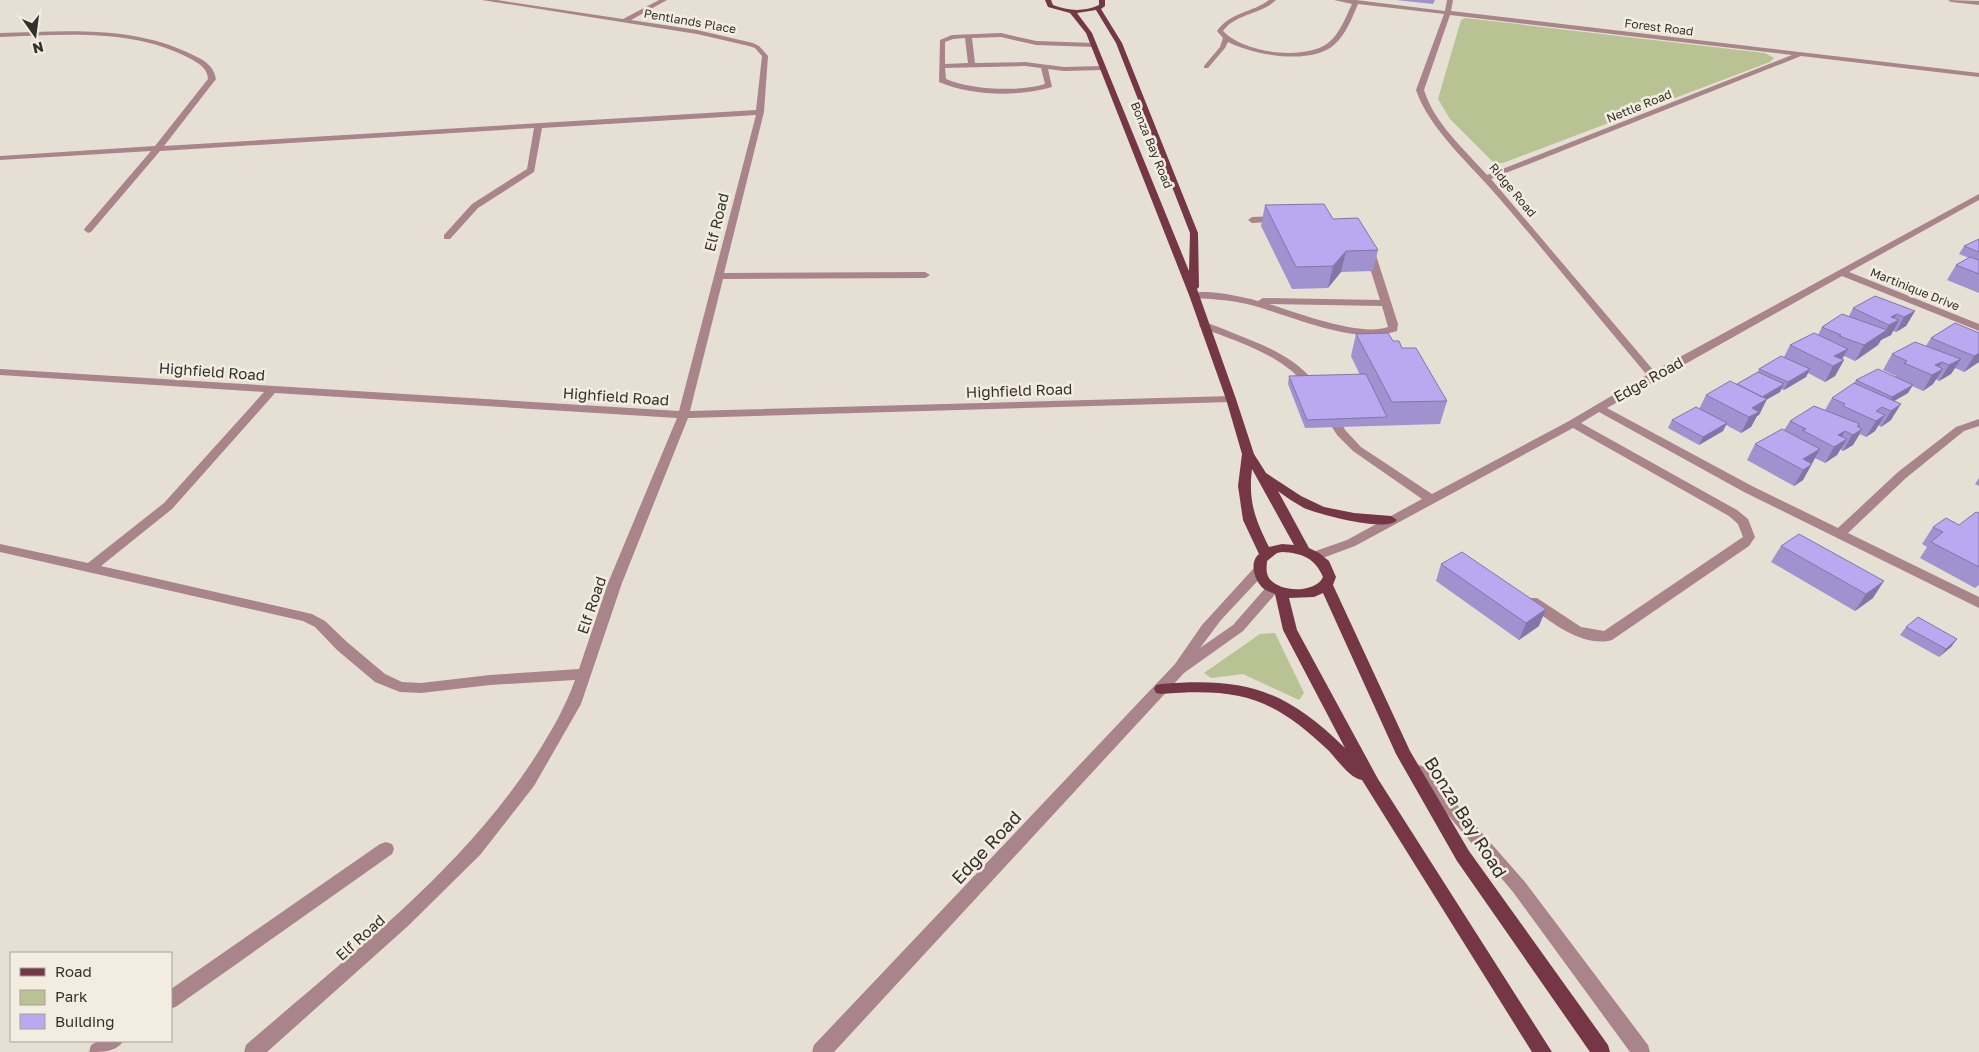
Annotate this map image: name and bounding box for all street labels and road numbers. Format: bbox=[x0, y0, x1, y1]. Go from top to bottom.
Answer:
street label: Pentlands Place bbox=[643, 5, 737, 37]
street label: Forest Road bbox=[1624, 15, 1694, 39]
street label: Nettle Road bbox=[1604, 86, 1674, 126]
street label: Bonza Bay Road bbox=[1128, 99, 1176, 191]
street label: Ridge Road bbox=[1486, 160, 1540, 220]
street label: Elf Road bbox=[700, 191, 732, 253]
street label: Martinique Drive bbox=[1868, 264, 1962, 314]
street label: Edge Road bbox=[1610, 353, 1686, 405]
street label: Highfield Road bbox=[158, 358, 266, 384]
street label: Highfield Road bbox=[965, 379, 1073, 401]
street label: Highfield Road bbox=[562, 383, 670, 409]
street label: Elf Road bbox=[573, 574, 609, 636]
street label: Bonza Bay Road bbox=[1420, 753, 1512, 881]
street label: Edge Road bbox=[947, 806, 1025, 888]
street label: Elf Road bbox=[332, 910, 388, 964]

